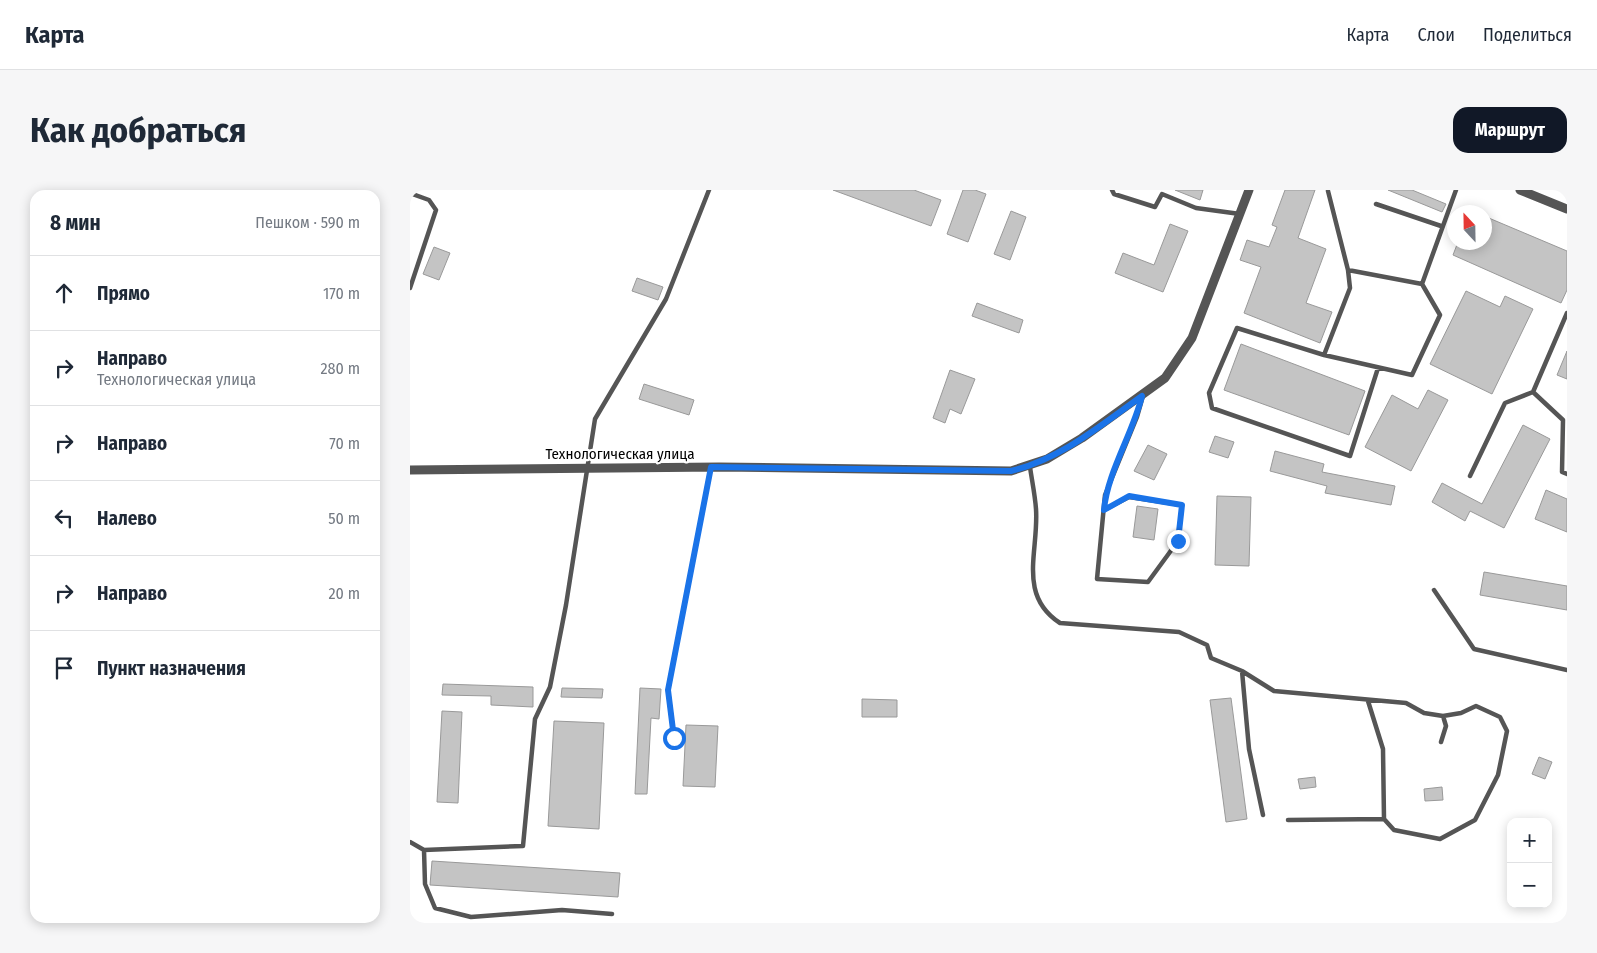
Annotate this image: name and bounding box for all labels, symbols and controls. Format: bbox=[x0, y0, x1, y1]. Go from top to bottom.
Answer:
text: Карта bbox=[25, 21, 84, 49]
text: Карта bbox=[1346, 24, 1389, 46]
text: Слои bbox=[1417, 24, 1455, 46]
text: Поделиться bbox=[1483, 24, 1572, 46]
button: Маршрут bbox=[1453, 107, 1567, 153]
text: Как добраться bbox=[30, 109, 247, 151]
north arrow bbox=[1447, 205, 1492, 250]
text: 8 мин bbox=[50, 210, 101, 236]
text: Пешком · 590 m bbox=[255, 213, 360, 232]
icon: ahead bbox=[50, 279, 78, 307]
text: Прямо bbox=[97, 282, 150, 305]
text: 170 m bbox=[323, 284, 360, 303]
text: Направо bbox=[97, 347, 167, 370]
icon: right bbox=[50, 354, 78, 382]
text: 280 m bbox=[321, 359, 360, 378]
text: Технологическая улица bbox=[97, 370, 256, 389]
icon: right bbox=[50, 429, 78, 457]
text: Направо bbox=[97, 432, 167, 455]
text: 70 m bbox=[329, 434, 360, 453]
street label: Технологическая улица bbox=[545, 445, 695, 463]
icon: left bbox=[50, 504, 78, 532]
text: Налево bbox=[97, 507, 157, 530]
text: 50 m bbox=[328, 509, 360, 528]
route end bbox=[1167, 530, 1190, 553]
icon: right bbox=[50, 579, 78, 607]
text: Направо bbox=[97, 582, 167, 605]
text: 20 m bbox=[329, 584, 360, 603]
icon: arrive bbox=[50, 654, 78, 682]
text: Пункт назначения bbox=[97, 657, 246, 680]
route start bbox=[663, 727, 686, 750]
map controls bbox=[1507, 818, 1552, 908]
button: + bbox=[1507, 818, 1552, 863]
button: − bbox=[1507, 863, 1552, 908]

